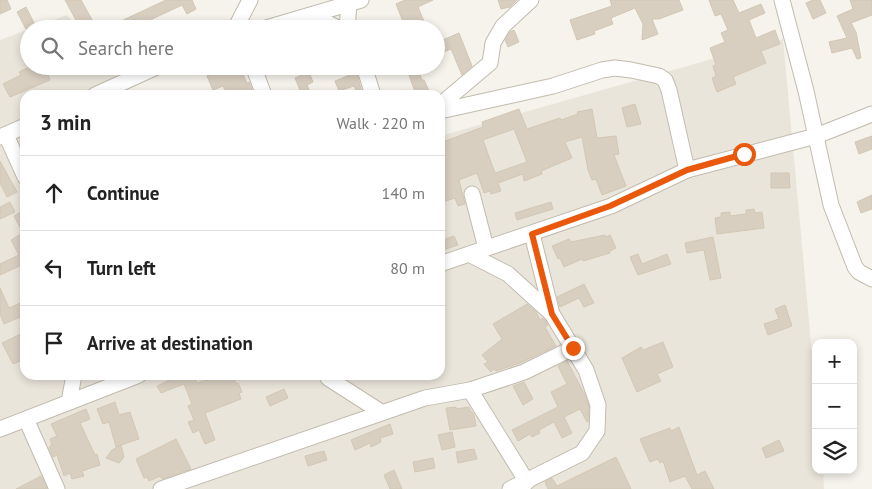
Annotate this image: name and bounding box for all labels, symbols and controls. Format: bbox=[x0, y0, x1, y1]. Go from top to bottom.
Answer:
search box bbox=[20, 20, 445, 75]
icon: search bbox=[38, 34, 66, 62]
text: Search here bbox=[78, 36, 174, 60]
text: 3 min bbox=[40, 109, 91, 136]
text: Walk · 220 m bbox=[336, 113, 425, 133]
route start bbox=[733, 143, 756, 166]
icon: ahead bbox=[40, 179, 68, 207]
text: Continue bbox=[87, 181, 159, 205]
text: 140 m bbox=[382, 183, 425, 203]
icon: left bbox=[40, 254, 68, 282]
text: Turn left bbox=[87, 256, 156, 280]
text: 80 m bbox=[390, 258, 425, 278]
icon: arrive bbox=[40, 329, 68, 357]
text: Arrive at destination bbox=[87, 331, 253, 355]
route end bbox=[562, 337, 585, 360]
map controls bbox=[812, 339, 857, 474]
button: + bbox=[812, 339, 857, 384]
button: − bbox=[812, 384, 857, 429]
button: layers bbox=[812, 429, 857, 474]

